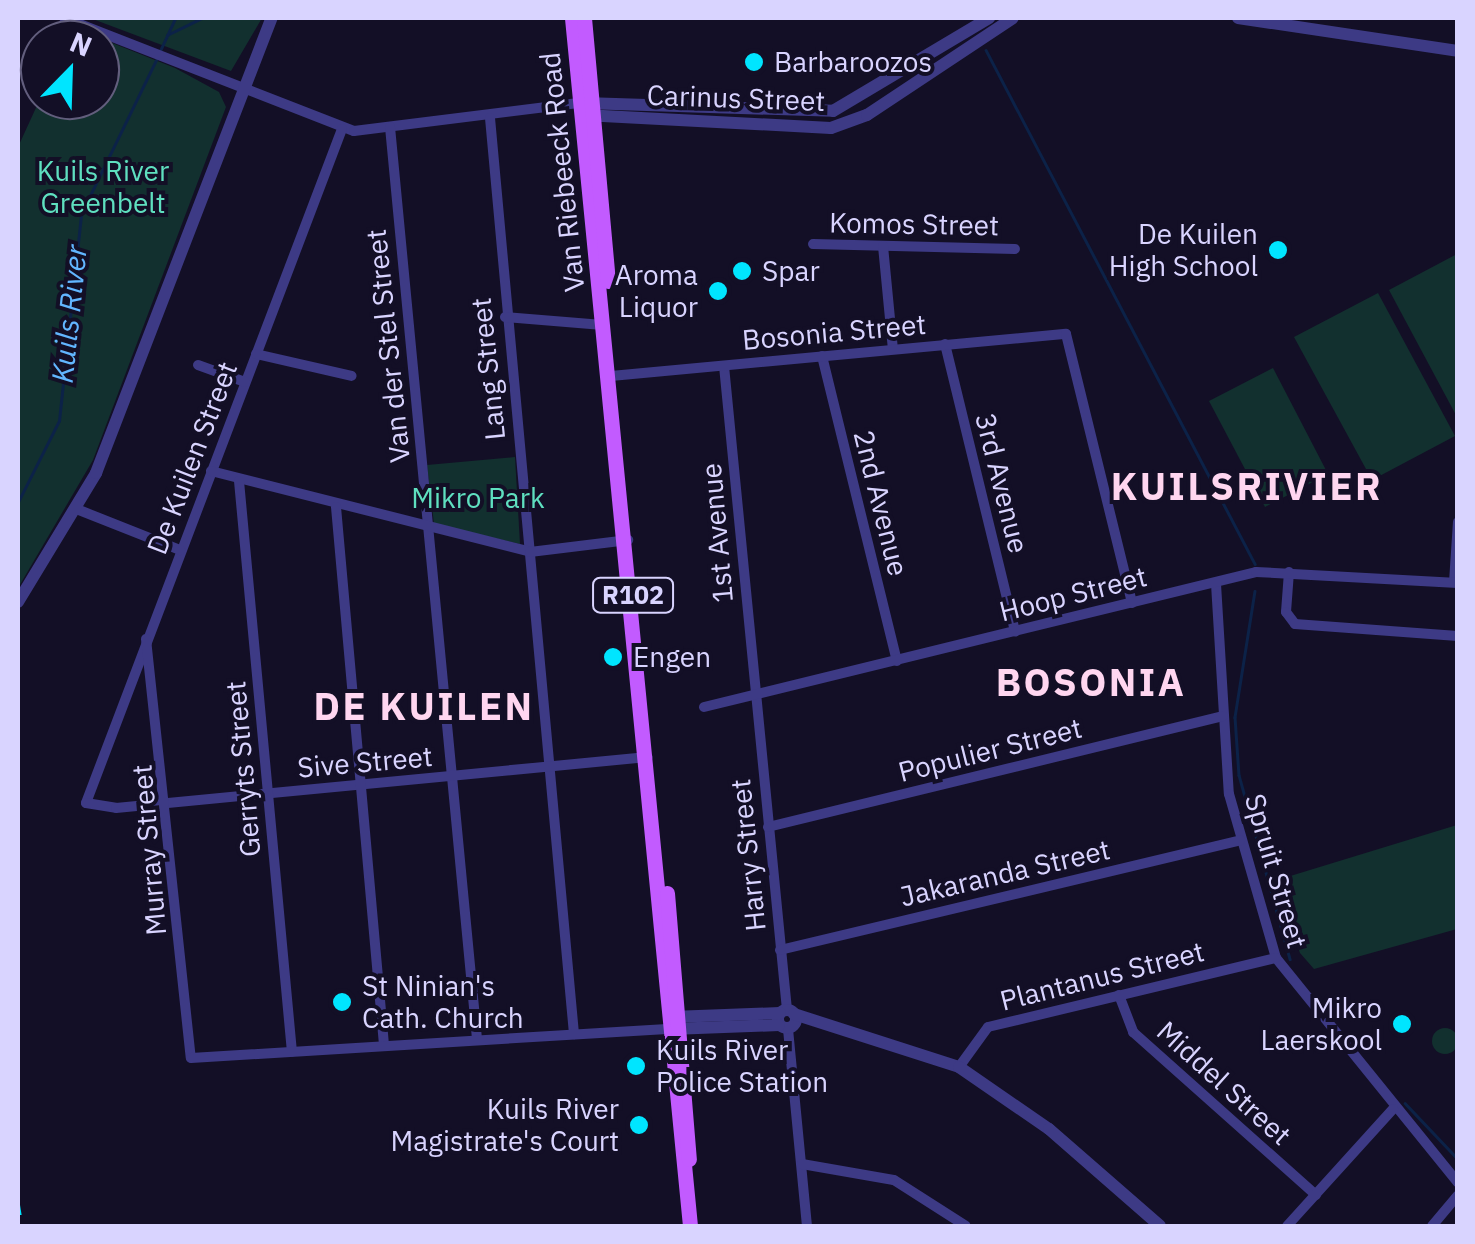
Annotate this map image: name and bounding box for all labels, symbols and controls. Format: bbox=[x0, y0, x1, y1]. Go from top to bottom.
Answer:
north arrow bbox=[20, 20, 120, 120]
text: N bbox=[65, 23, 98, 65]
place label: Barbaroozos bbox=[774, 45, 932, 79]
street label: Van Riebeeck Road bbox=[533, 51, 591, 293]
marker: Barbaroozos bbox=[743, 51, 765, 73]
street label: Carinus Street bbox=[646, 78, 826, 118]
park label: Kuils River Greenbelt bbox=[37, 154, 169, 220]
street label: Komos Street bbox=[829, 206, 999, 242]
place label: De Kuilen High School bbox=[1109, 217, 1258, 283]
street label: Van der Stel Street bbox=[359, 228, 417, 464]
marker: De Kuilen High School bbox=[1267, 239, 1289, 261]
water label: Kuils River bbox=[44, 243, 94, 385]
place label: Spar bbox=[762, 254, 820, 288]
place label: Aroma Liquor bbox=[615, 258, 698, 324]
marker: Spar bbox=[731, 260, 753, 282]
marker: Aroma Liquor bbox=[707, 280, 729, 302]
street label: Lang Street bbox=[464, 296, 512, 442]
street label: Bosonia Street bbox=[741, 307, 927, 357]
street label: De Kuilen Street bbox=[140, 357, 244, 559]
street label: 3rd Avenue bbox=[968, 409, 1036, 557]
street label: 2nd Avenue bbox=[847, 427, 915, 579]
street label: 1st Avenue bbox=[694, 462, 740, 604]
district label: KUILSRIVIER bbox=[1111, 463, 1383, 509]
park label: Mikro Park bbox=[411, 481, 545, 515]
street label: Hoop Street bbox=[996, 559, 1150, 629]
road number: R102 bbox=[590, 575, 676, 615]
place label: Engen bbox=[633, 640, 711, 674]
marker: Engen bbox=[602, 646, 624, 668]
district label: BOSONIA bbox=[996, 659, 1186, 705]
street label: Gerryts Street bbox=[219, 680, 267, 858]
district label: DE KUILEN bbox=[314, 683, 534, 729]
street label: Populier Street bbox=[895, 711, 1085, 789]
street label: Sive Street bbox=[296, 739, 434, 785]
street label: Murray Street bbox=[125, 763, 173, 937]
street label: Harry Street bbox=[723, 777, 773, 933]
street label: Spruit Street bbox=[1238, 790, 1314, 952]
street label: Jakaranda Street bbox=[897, 833, 1113, 913]
street label: Plantanus Street bbox=[997, 934, 1207, 1018]
place label: St Ninian's Cath. Church bbox=[362, 969, 524, 1035]
marker: St Ninian's Cath. Church bbox=[331, 991, 353, 1013]
place label: Mikro Laerskool bbox=[1261, 991, 1382, 1057]
marker: Mikro Laerskool bbox=[1391, 1013, 1413, 1035]
street label: Middel Street bbox=[1150, 1014, 1298, 1152]
place label: Kuils River Police Station bbox=[656, 1033, 828, 1099]
marker: Kuils River Police Station bbox=[625, 1055, 647, 1077]
place label: Kuils River Magistrate's Court bbox=[390, 1092, 619, 1158]
marker: Kuils River Magistrate's Court bbox=[628, 1114, 650, 1136]

